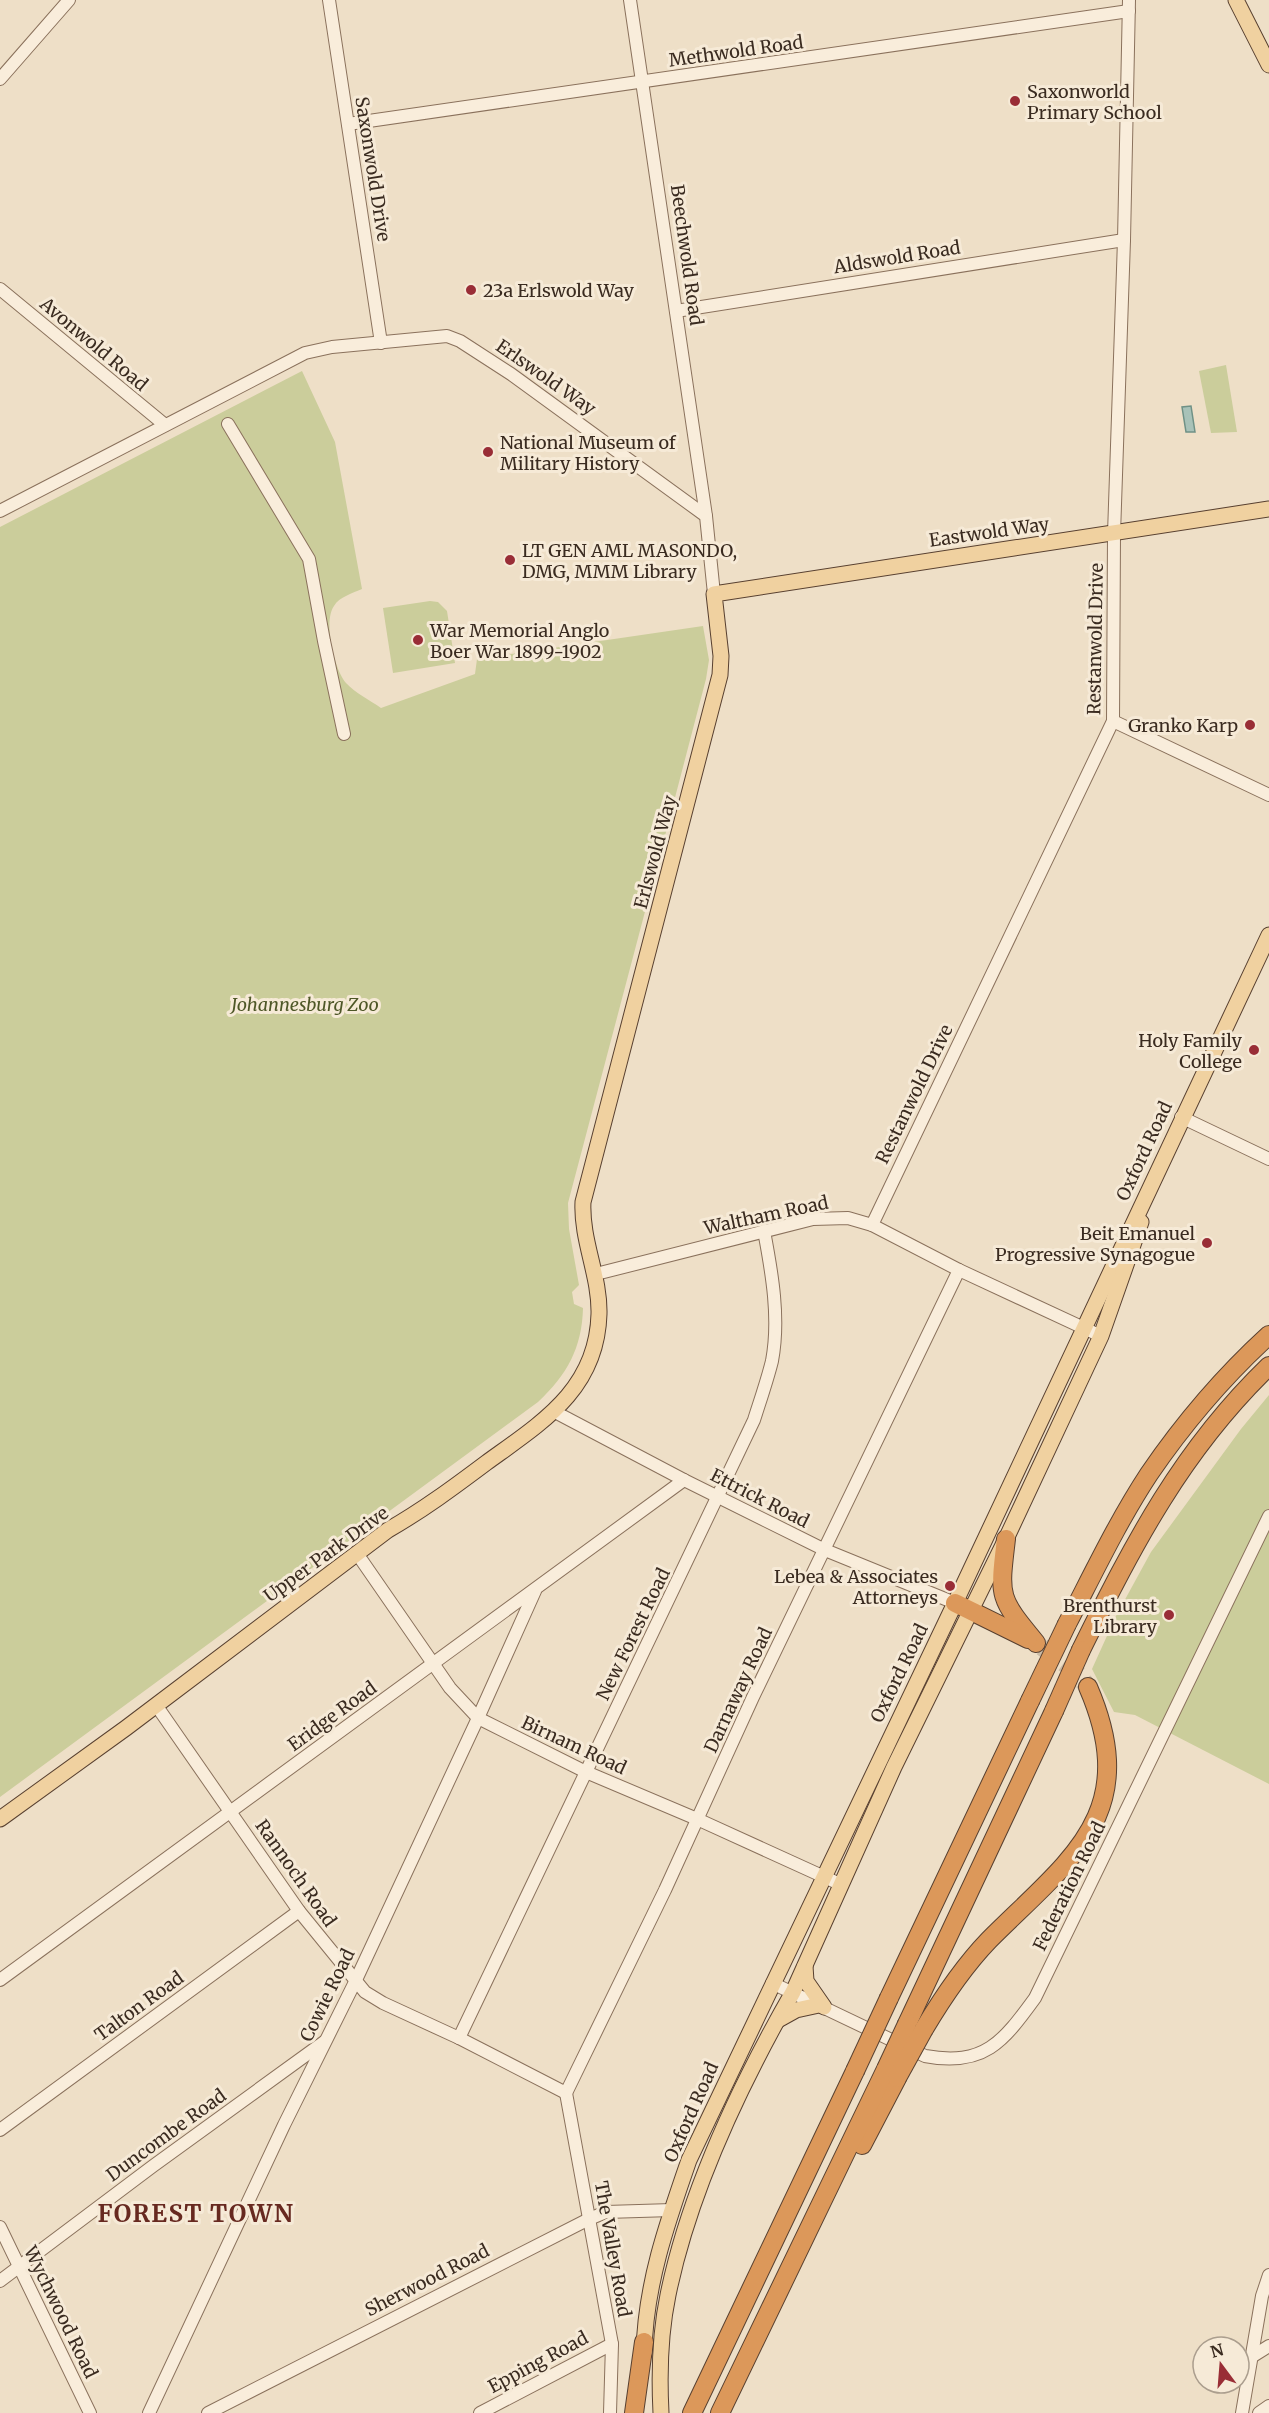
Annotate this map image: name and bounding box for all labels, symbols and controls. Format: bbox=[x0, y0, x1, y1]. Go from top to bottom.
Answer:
street label: Methwold Road bbox=[667, 30, 805, 72]
place label: Saxonworld Primary School bbox=[1027, 80, 1162, 124]
marker: Saxonworld Primary School bbox=[1008, 94, 1022, 108]
street label: Saxonwold Drive bbox=[350, 95, 396, 243]
street label: Beechwold Road bbox=[666, 183, 708, 327]
street label: Aldswold Road bbox=[831, 236, 962, 279]
place label: 23a Erlswold Way bbox=[483, 279, 634, 302]
marker: 23a Erlswold Way bbox=[464, 283, 478, 297]
street label: Avonwold Road bbox=[35, 292, 153, 396]
street label: Erlswold Way bbox=[492, 334, 601, 420]
place label: National Museum of Military History bbox=[500, 431, 677, 475]
marker: National Museum of Military History bbox=[481, 445, 495, 459]
street label: Eastwold Way bbox=[927, 512, 1051, 552]
place label: LT GEN AML MASONDO, DMG, MMM Library bbox=[522, 539, 737, 583]
marker: LT GEN AML MASONDO, DMG, MMM Library bbox=[503, 553, 517, 567]
street label: Restanwold Drive bbox=[1082, 563, 1108, 715]
place label: War Memorial Anglo Boer War 1899-1902 bbox=[429, 619, 609, 663]
marker: War Memorial Anglo Boer War 1899-1902 bbox=[411, 633, 425, 647]
place label: Granko Karp bbox=[1128, 714, 1238, 737]
marker: Granko Karp bbox=[1243, 718, 1257, 732]
street label: Erlswold Way bbox=[629, 792, 681, 911]
park label: Johannesburg Zoo bbox=[229, 993, 379, 1016]
street label: Restanwold Drive bbox=[870, 1021, 958, 1167]
place label: Holy Family College bbox=[1138, 1029, 1243, 1073]
marker: Holy Family College bbox=[1247, 1043, 1261, 1057]
street label: Oxford Road bbox=[1111, 1097, 1177, 1204]
street label: Waltham Road bbox=[701, 1191, 830, 1240]
place label: Beit Emanuel Progressive Synagogue bbox=[995, 1222, 1195, 1266]
marker: Beit Emanuel Progressive Synagogue bbox=[1200, 1236, 1214, 1250]
street label: Ettrick Road bbox=[707, 1463, 813, 1533]
street label: Upper Park Drive bbox=[259, 1501, 393, 1607]
street label: New Forest Road bbox=[591, 1564, 675, 1704]
place label: Lebea & Associates Attorneys bbox=[774, 1565, 938, 1609]
marker: Lebea & Associates Attorneys bbox=[943, 1579, 957, 1593]
place label: Brenthurst Library bbox=[1063, 1594, 1158, 1638]
marker: Brenthurst Library bbox=[1162, 1608, 1176, 1622]
street label: Oxford Road bbox=[865, 1620, 933, 1726]
street label: Darnaway Road bbox=[699, 1623, 777, 1756]
street label: Eridge Road bbox=[283, 1676, 381, 1756]
street label: Birnam Road bbox=[518, 1711, 630, 1779]
street label: Rannoch Road bbox=[251, 1815, 342, 1931]
street label: Federation Road bbox=[1028, 1817, 1110, 1954]
street label: Cowie Road bbox=[295, 1945, 359, 2045]
street label: Talton Road bbox=[90, 1966, 188, 2046]
street label: Oxford Road bbox=[659, 2058, 723, 2166]
street label: Duncombe Road bbox=[102, 2084, 231, 2186]
street label: The Valley Road bbox=[590, 2179, 636, 2319]
district label: FOREST TOWN bbox=[97, 2198, 295, 2229]
street label: Sherwood Road bbox=[361, 2239, 493, 2321]
street label: Wychwood Road bbox=[19, 2241, 103, 2382]
street label: Epping Road bbox=[484, 2326, 592, 2398]
north arrow bbox=[1191, 2335, 1251, 2395]
text: N bbox=[1208, 2339, 1226, 2362]

